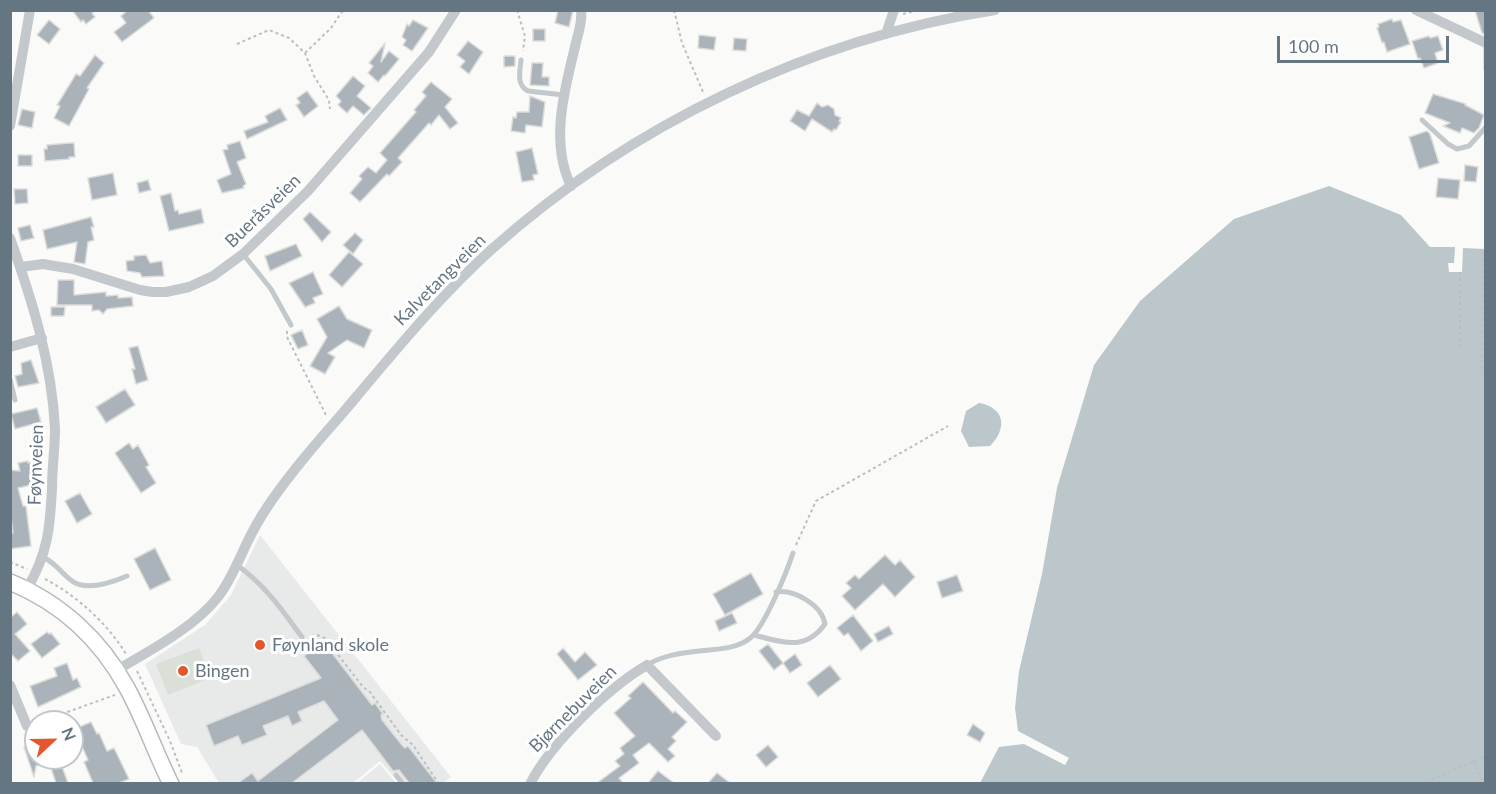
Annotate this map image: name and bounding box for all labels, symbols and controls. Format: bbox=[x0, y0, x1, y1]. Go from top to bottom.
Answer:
scale bar bbox=[1280, 24, 1452, 62]
text: 100 m bbox=[1288, 35, 1339, 57]
street label: Bueråsveien bbox=[221, 170, 305, 252]
street label: Kalvetangveien bbox=[390, 230, 490, 330]
street label: Føynveien bbox=[24, 424, 48, 506]
place label: Føynland skole bbox=[272, 634, 389, 656]
marker: Føynland skole bbox=[253, 638, 267, 652]
place label: Bingen bbox=[195, 660, 250, 682]
street label: Bjørnebuveien bbox=[525, 661, 621, 757]
marker: Bingen bbox=[176, 664, 190, 678]
north arrow bbox=[24, 710, 84, 770]
text: N bbox=[58, 725, 80, 743]

